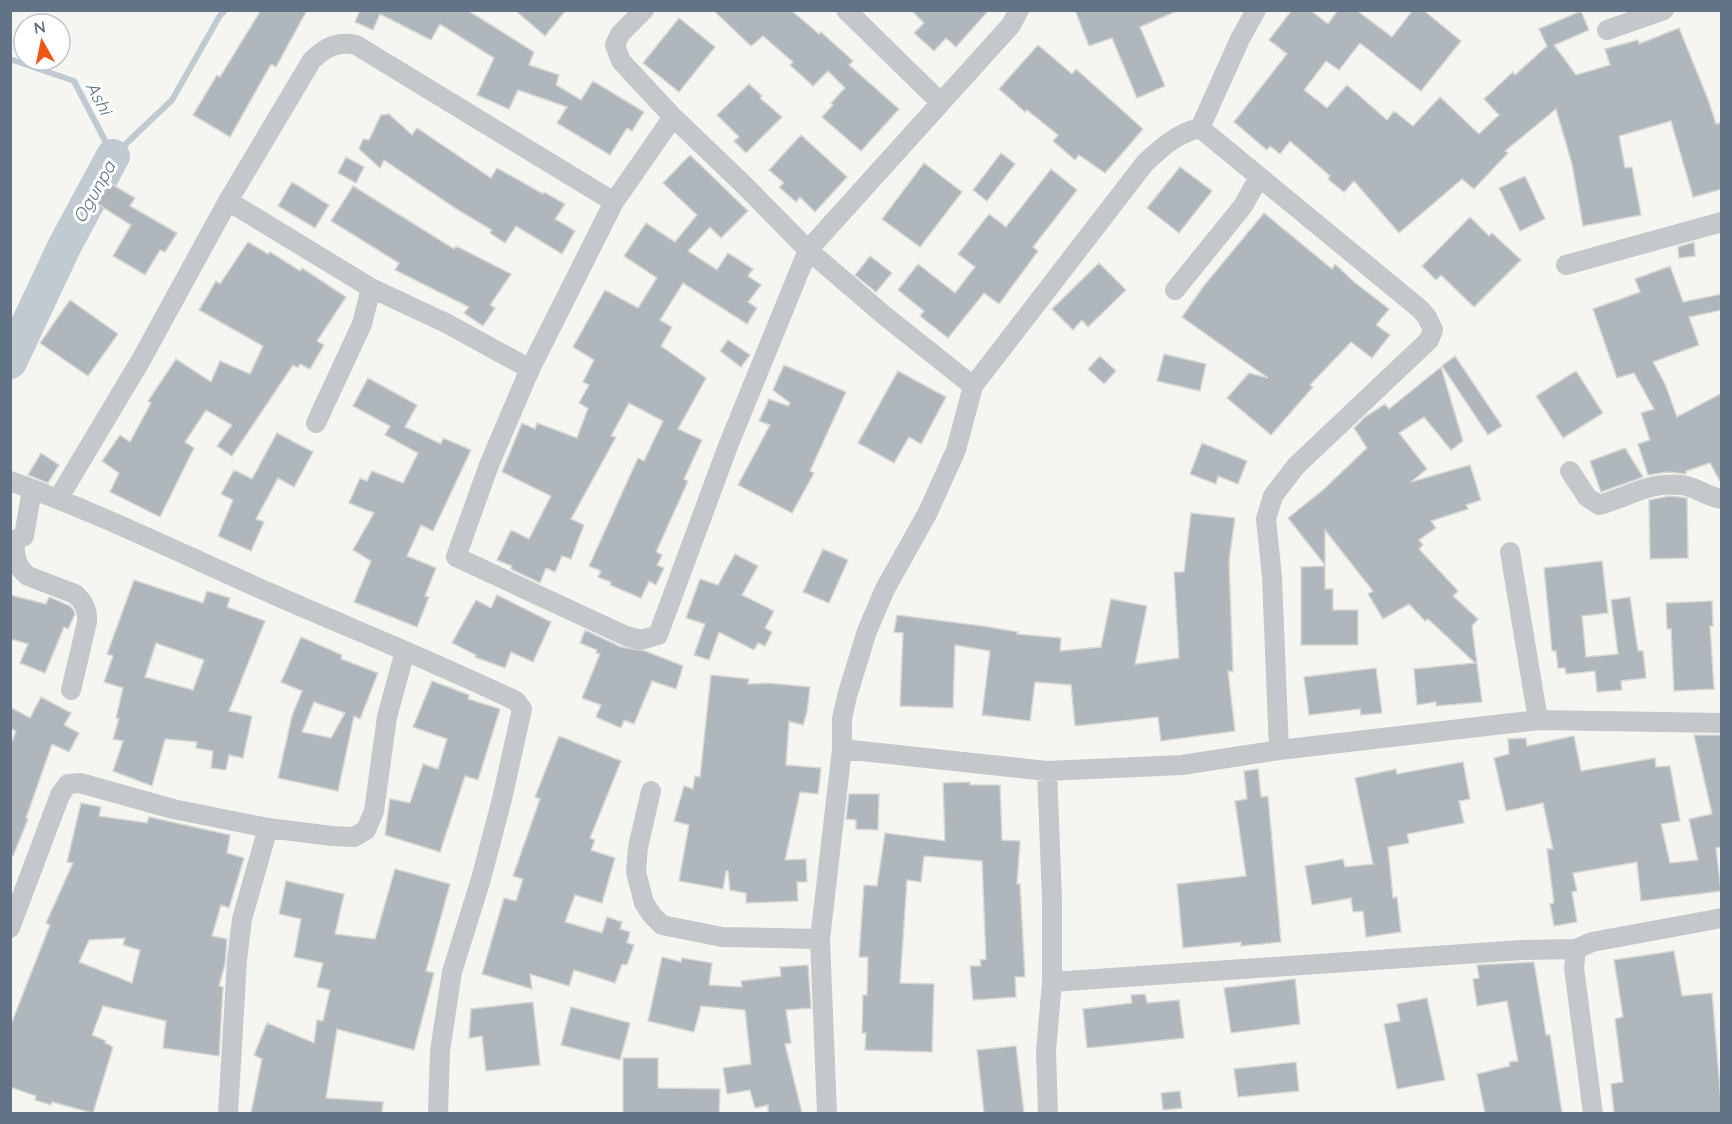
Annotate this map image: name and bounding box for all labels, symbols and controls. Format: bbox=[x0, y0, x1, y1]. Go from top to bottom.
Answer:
north arrow bbox=[12, 12, 72, 72]
text: N bbox=[32, 16, 47, 38]
water label: Ashi bbox=[81, 78, 118, 120]
water label: Ogunpa bbox=[68, 156, 121, 227]

